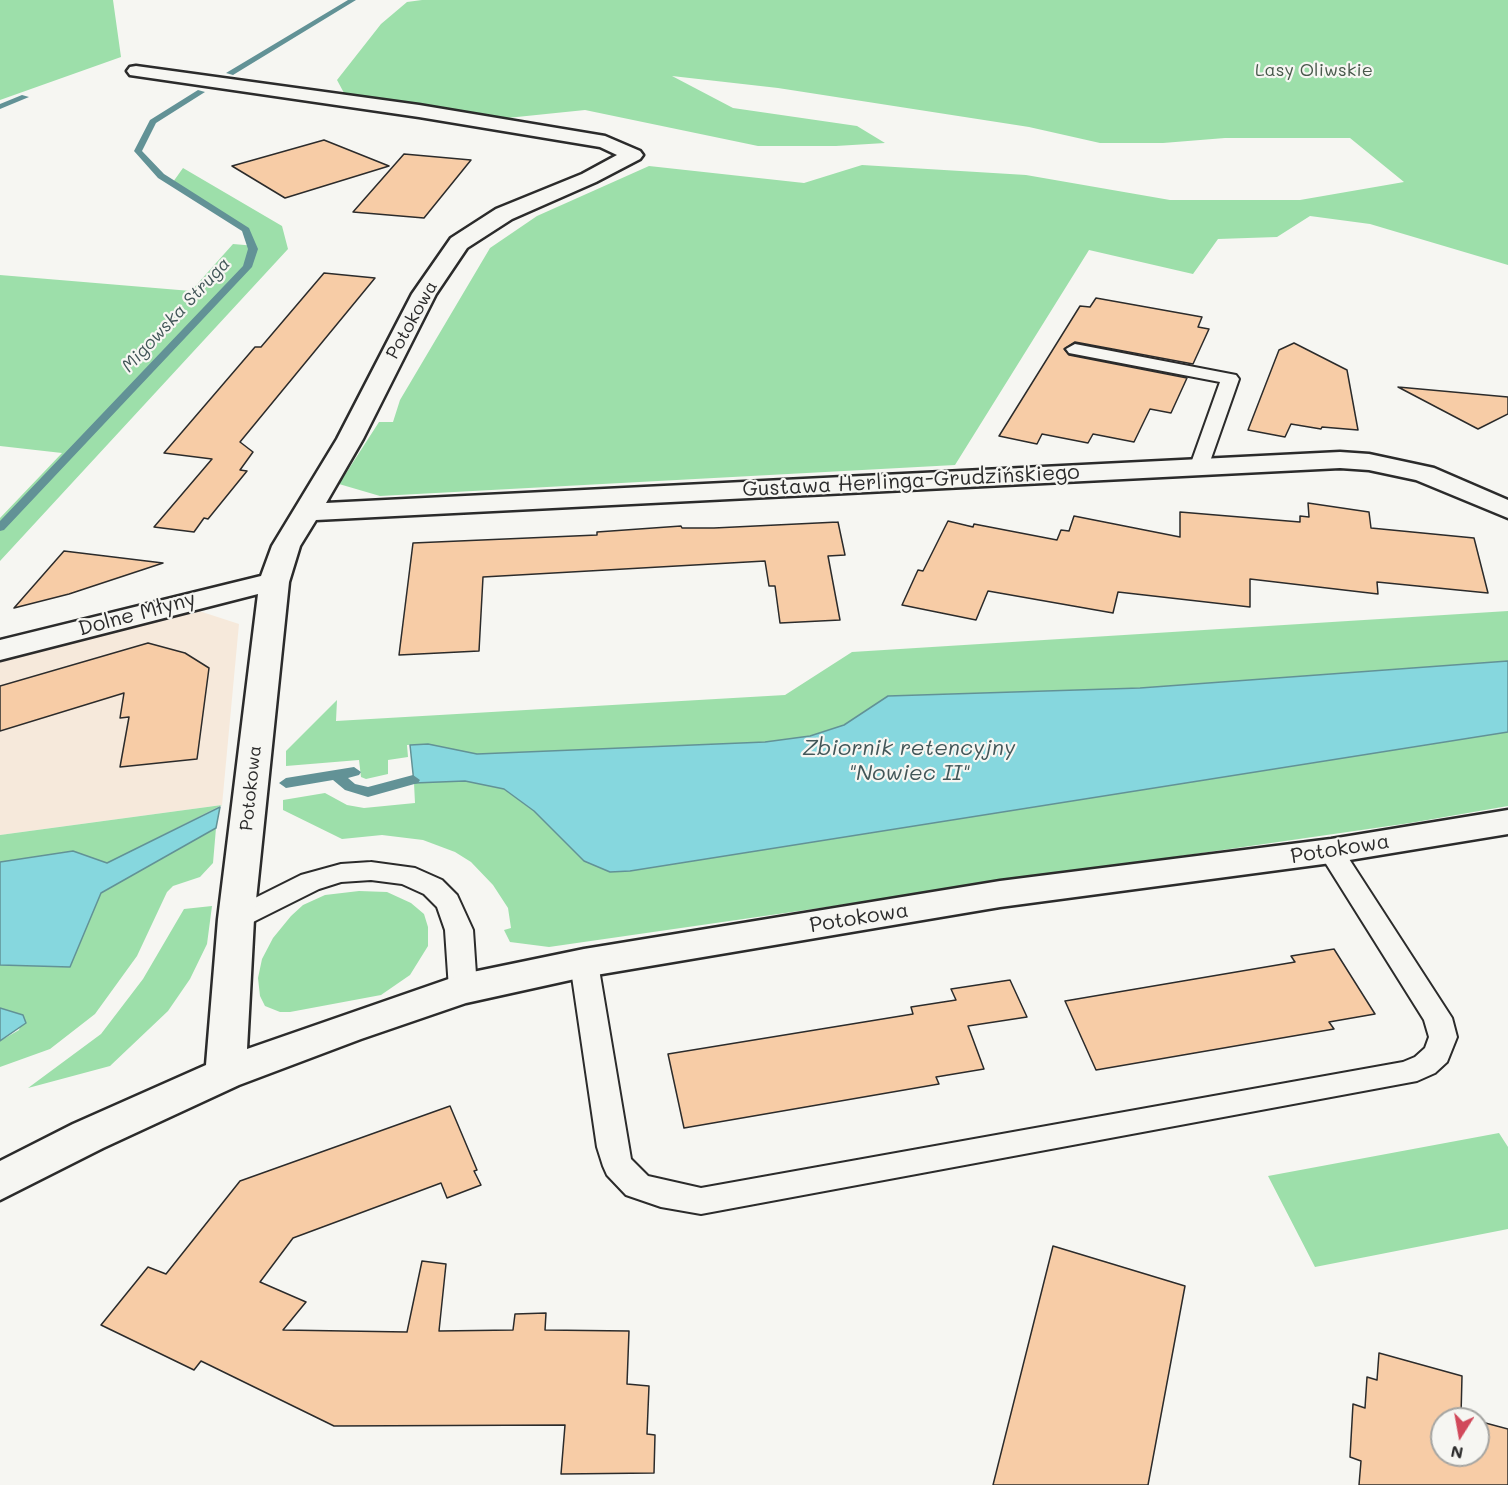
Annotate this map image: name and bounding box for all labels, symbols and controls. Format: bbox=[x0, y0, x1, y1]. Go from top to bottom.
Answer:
park label: Lasy Oliwskie bbox=[1255, 59, 1373, 81]
water label: Migowska Struga bbox=[117, 253, 235, 377]
street label: Potokowa bbox=[382, 277, 442, 363]
street label: Gustawa Herlinga-Grudzińskiego bbox=[742, 460, 1080, 502]
street label: Dolne Młyny bbox=[76, 586, 198, 642]
water label: Zbiornik retencyjny "Nowiec II" bbox=[803, 735, 1015, 786]
street label: Potokowa bbox=[236, 744, 266, 832]
street label: Potokowa bbox=[1289, 829, 1391, 869]
street label: Potokowa bbox=[808, 898, 910, 938]
north arrow bbox=[1430, 1407, 1490, 1467]
text: N bbox=[1449, 1442, 1465, 1465]

